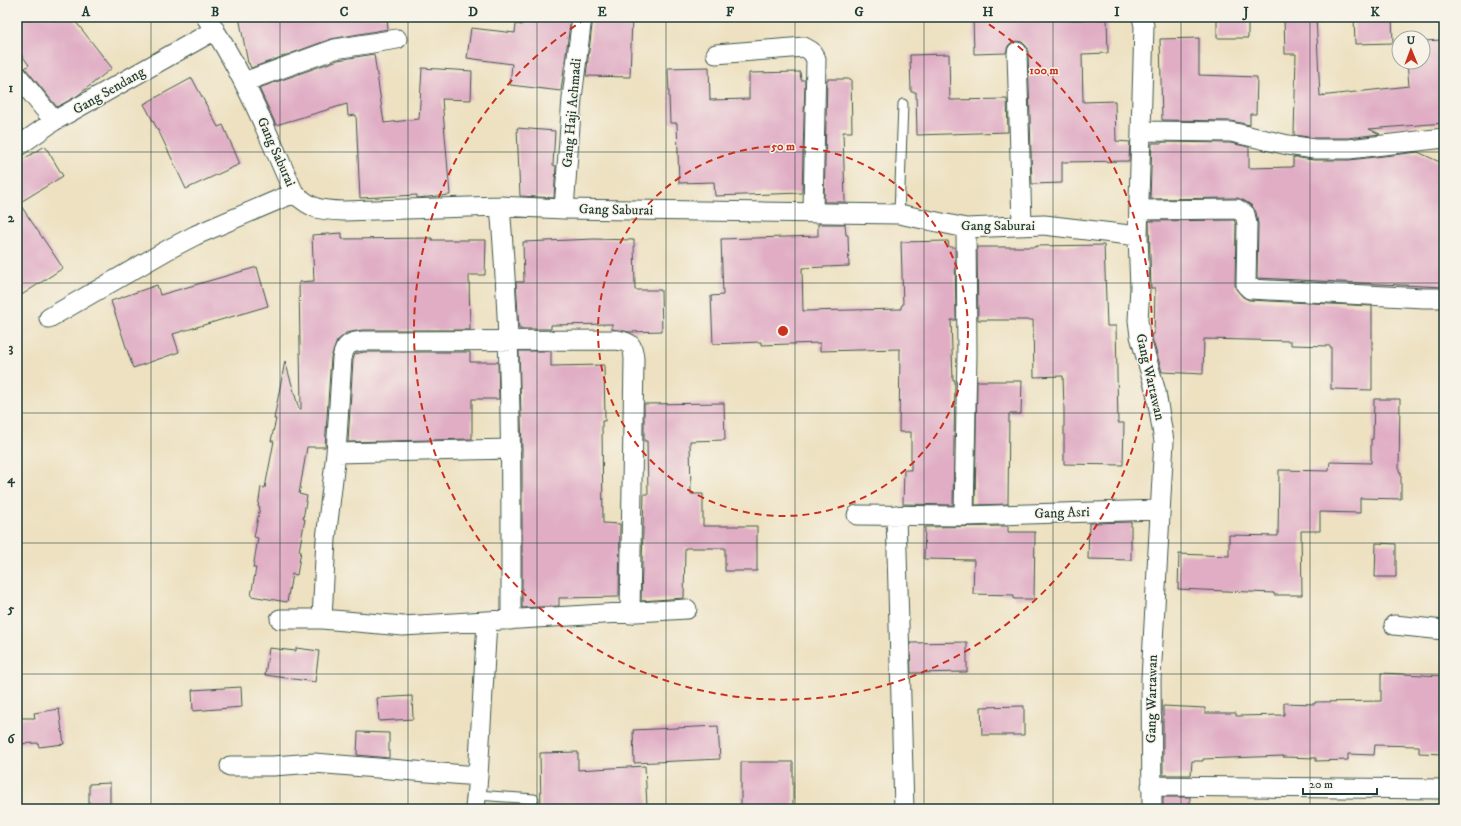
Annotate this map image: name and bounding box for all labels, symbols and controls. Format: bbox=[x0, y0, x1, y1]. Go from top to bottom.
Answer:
text: A bbox=[81, 4, 91, 20]
text: B bbox=[211, 4, 219, 20]
text: C bbox=[340, 4, 349, 20]
text: D bbox=[468, 4, 478, 20]
text: E bbox=[597, 4, 607, 20]
text: F bbox=[726, 4, 735, 20]
text: G bbox=[854, 4, 864, 20]
text: H bbox=[983, 4, 994, 20]
text: I bbox=[1114, 4, 1120, 20]
text: J bbox=[1241, 4, 1249, 21]
text: K bbox=[1370, 4, 1380, 20]
north arrow bbox=[1391, 30, 1431, 70]
text: U bbox=[1406, 34, 1416, 48]
street label: Gang Haji Achmadi bbox=[558, 57, 586, 169]
street label: Gang Sendang bbox=[70, 63, 148, 119]
text: 100 m bbox=[1030, 63, 1058, 78]
text: 1 bbox=[9, 80, 14, 96]
street label: Gang Saburai bbox=[253, 114, 299, 190]
text: 50 m bbox=[770, 139, 795, 154]
street label: Gang Saburai bbox=[579, 200, 654, 220]
text: 2 bbox=[8, 210, 15, 226]
street label: Gang Saburai bbox=[961, 217, 1036, 235]
centre of rings bbox=[776, 324, 790, 338]
street label: Gang Wartawan bbox=[1131, 332, 1169, 423]
text: 3 bbox=[9, 340, 14, 356]
text: 4 bbox=[6, 471, 15, 488]
street label: Gang Asri bbox=[1034, 503, 1090, 523]
text: 5 bbox=[7, 601, 15, 617]
street label: Gang Wartawan bbox=[1142, 654, 1162, 743]
text: 6 bbox=[8, 731, 16, 747]
scale bar bbox=[1303, 770, 1377, 796]
text: 20 m bbox=[1309, 777, 1333, 792]

